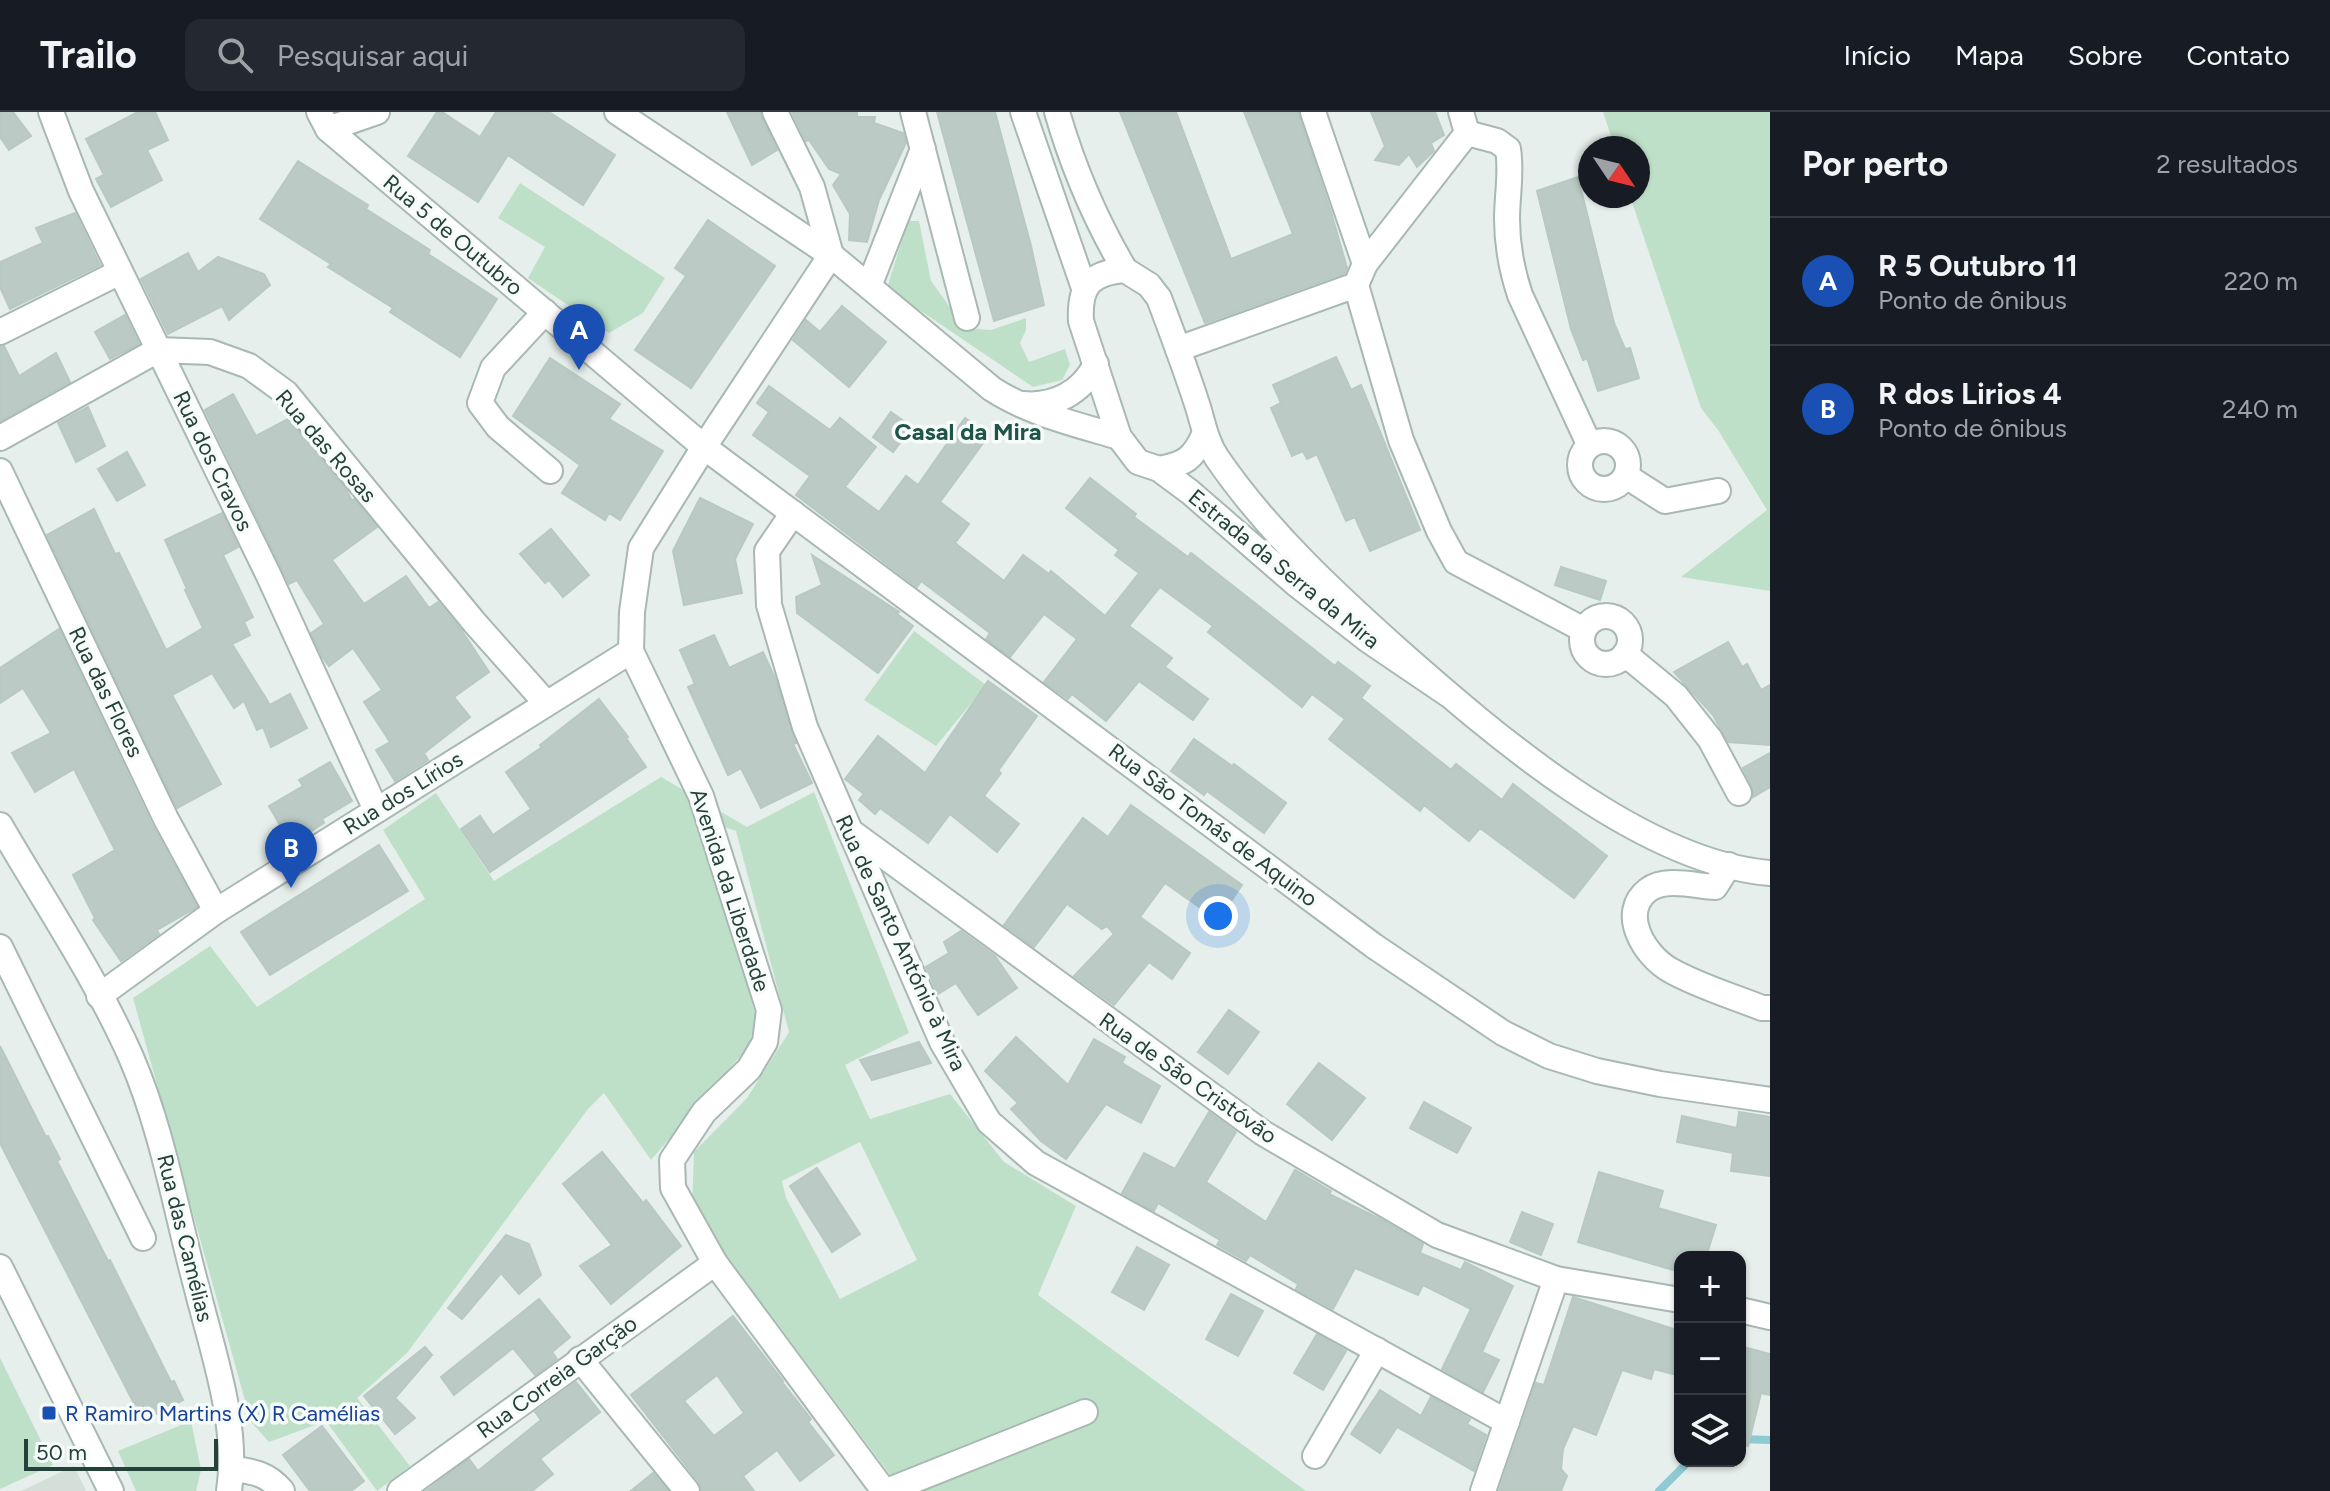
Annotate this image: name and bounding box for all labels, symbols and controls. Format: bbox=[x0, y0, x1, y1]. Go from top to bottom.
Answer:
search box bbox=[185, 19, 745, 91]
text: Trailo bbox=[40, 32, 137, 78]
icon: search bbox=[213, 33, 257, 77]
text: Pesquisar aqui bbox=[277, 37, 468, 74]
text: Início bbox=[1843, 38, 1911, 72]
text: Mapa bbox=[1955, 38, 2024, 72]
text: Sobre bbox=[2068, 38, 2142, 72]
text: Contato bbox=[2186, 38, 2290, 72]
north arrow bbox=[1578, 136, 1650, 208]
text: Por perto bbox=[1802, 144, 1948, 185]
text: 2 resultados bbox=[2156, 148, 2298, 180]
street label: Rua 5 de Outubro bbox=[378, 169, 528, 301]
text: R 5 Outubro 11 bbox=[1878, 247, 2078, 284]
text: A bbox=[1819, 265, 1837, 297]
text: 220 m bbox=[2224, 265, 2298, 297]
text: Ponto de ônibus bbox=[1878, 284, 2067, 316]
pin: A bbox=[553, 304, 605, 370]
text: R dos Lirios 4 bbox=[1878, 375, 2062, 412]
street label: Rua das Rosas bbox=[270, 384, 382, 508]
street label: Rua dos Cravos bbox=[167, 387, 259, 535]
text: B bbox=[1820, 393, 1836, 425]
text: 240 m bbox=[2222, 393, 2298, 425]
text: Ponto de ônibus bbox=[1878, 412, 2067, 444]
district label: Casal da Mira bbox=[894, 417, 1042, 446]
street label: Estrada da Serra da Mira bbox=[1183, 484, 1385, 654]
street label: Rua das Flores bbox=[63, 622, 149, 762]
street label: Rua São Tomás de Aquino bbox=[1103, 737, 1323, 913]
street label: Rua dos Lírios bbox=[338, 745, 468, 841]
street label: Avenida da Liberdade bbox=[684, 785, 776, 995]
street label: Rua de Santo António à Mira bbox=[830, 811, 972, 1075]
pin: B bbox=[265, 822, 317, 888]
your location bbox=[1198, 896, 1238, 936]
street label: Rua de São Cristóvão bbox=[1094, 1007, 1282, 1149]
street label: Rua das Camélias bbox=[151, 1151, 219, 1325]
map controls bbox=[1674, 1251, 1746, 1467]
button: + bbox=[1674, 1251, 1746, 1323]
street label: Rua Correia Garção bbox=[472, 1310, 642, 1444]
button: − bbox=[1674, 1323, 1746, 1395]
button: layers bbox=[1674, 1395, 1746, 1467]
place label: R Ramiro Martins (X) R Camélias bbox=[65, 1400, 380, 1427]
marker: R Ramiro Martins (X) R Camélias bbox=[40, 1404, 58, 1422]
scale bar bbox=[24, 1435, 218, 1471]
text: 50 m bbox=[36, 1439, 87, 1466]

